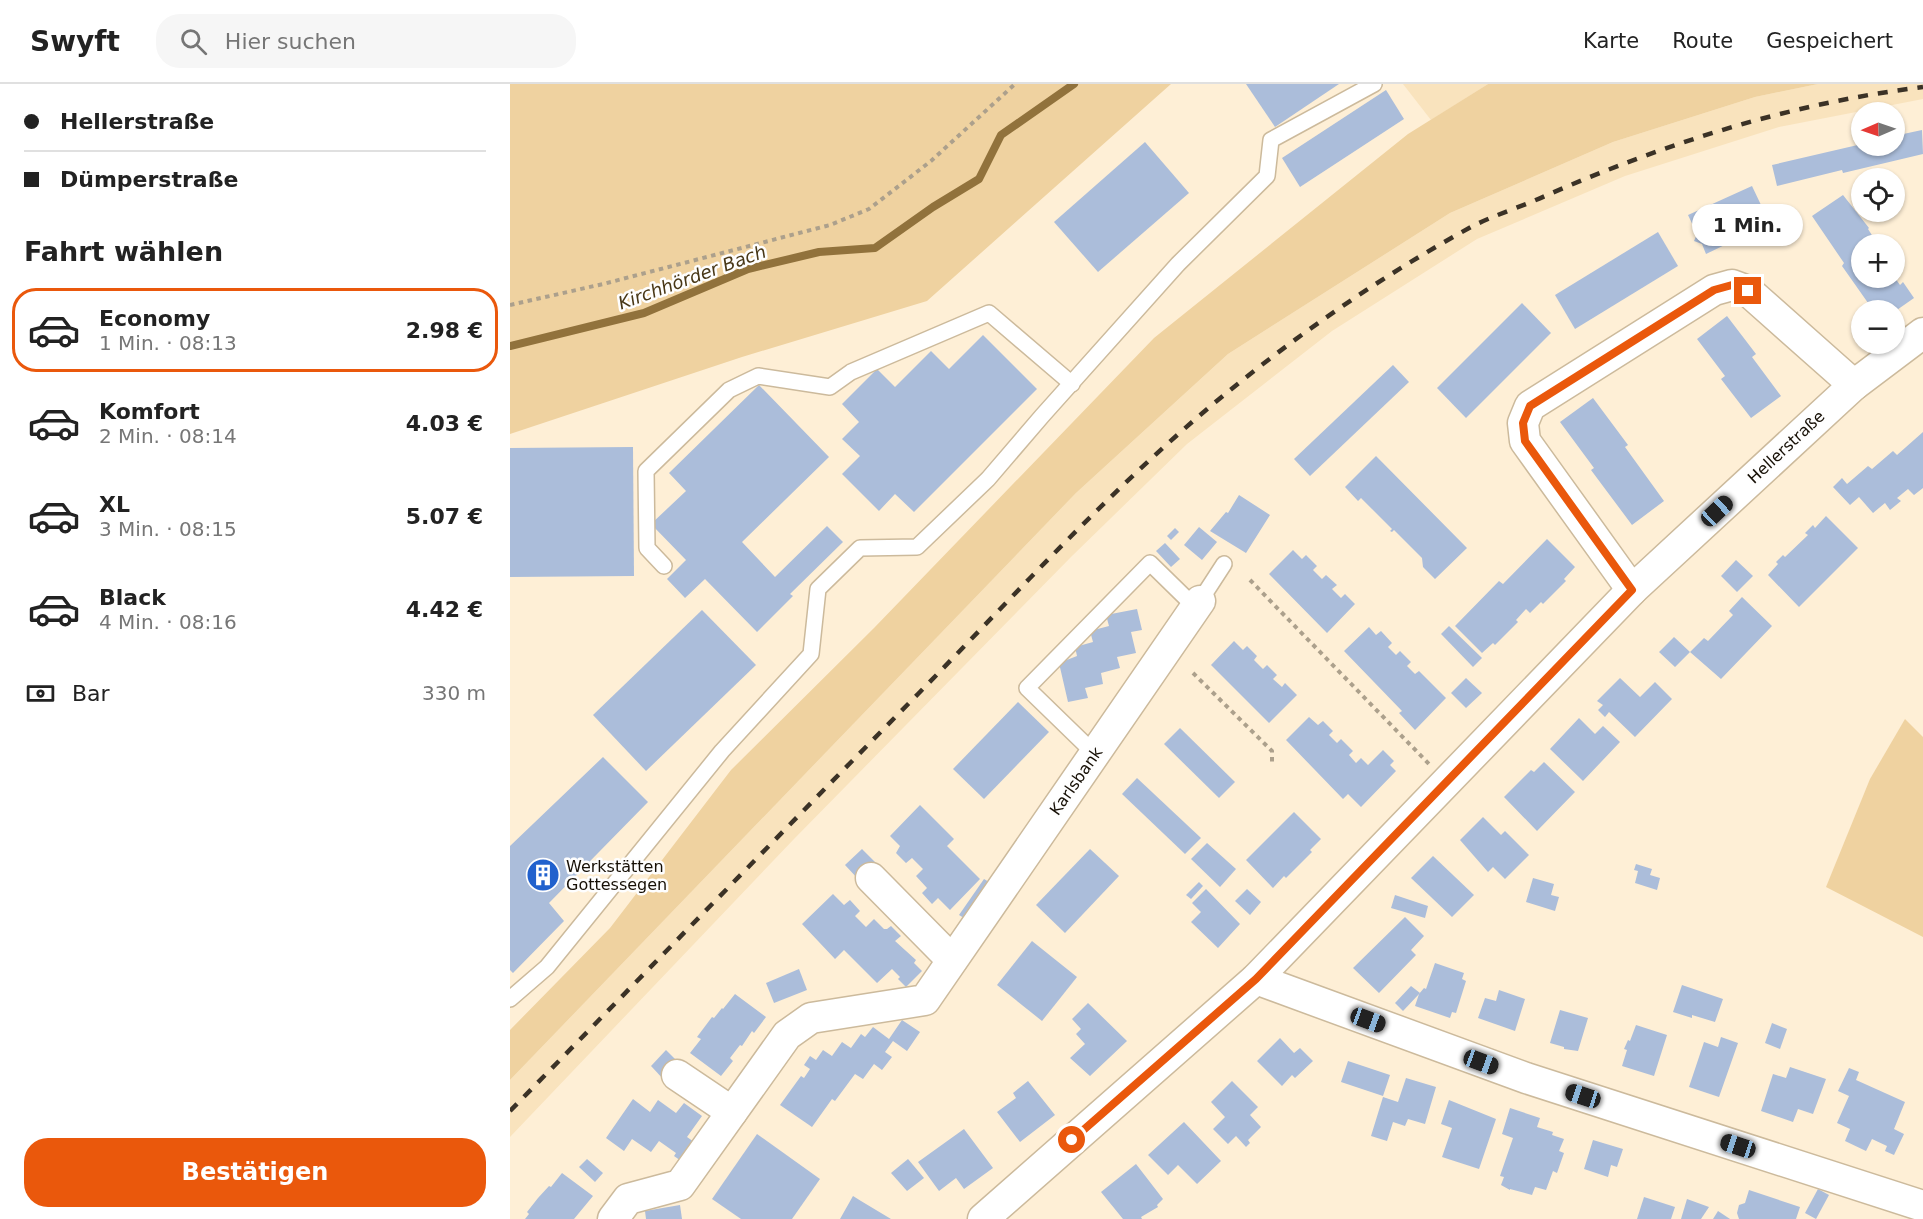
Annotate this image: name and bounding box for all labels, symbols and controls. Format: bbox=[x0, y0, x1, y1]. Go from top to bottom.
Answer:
search box bbox=[156, 14, 576, 68]
text: Swyft bbox=[30, 25, 120, 58]
icon: search bbox=[177, 25, 210, 58]
text: Hier suchen bbox=[225, 29, 356, 54]
text: Karte bbox=[1583, 29, 1639, 53]
text: Route bbox=[1672, 29, 1733, 53]
text: Gespeichert bbox=[1766, 29, 1893, 53]
north arrow bbox=[1851, 102, 1905, 156]
map controls bbox=[1851, 102, 1905, 354]
text: Hellerstraße bbox=[60, 109, 214, 134]
text: Dümperstraße bbox=[60, 167, 238, 192]
button: locate bbox=[1851, 168, 1905, 222]
callout: 1 Min. bbox=[1692, 204, 1804, 246]
text: 1 Min. bbox=[1713, 213, 1782, 237]
button: + bbox=[1851, 234, 1905, 288]
text: Fahrt wählen bbox=[24, 236, 223, 267]
water label: Kirchhörder Bach bbox=[615, 241, 769, 313]
route end bbox=[1734, 277, 1761, 304]
button: − bbox=[1851, 300, 1905, 354]
icon: car bbox=[27, 303, 81, 357]
text: Economy bbox=[99, 306, 210, 331]
text: 2.98 € bbox=[406, 318, 483, 343]
text: 1 Min. · 08:13 bbox=[99, 331, 237, 355]
icon: car bbox=[27, 396, 81, 450]
text: Komfort bbox=[99, 399, 200, 424]
street label: Hellerstraße bbox=[1744, 407, 1828, 487]
text: 4.03 € bbox=[406, 411, 483, 436]
text: 2 Min. · 08:14 bbox=[99, 424, 237, 448]
icon: car bbox=[27, 489, 81, 543]
text: XL bbox=[99, 492, 130, 517]
car bbox=[1698, 492, 1736, 530]
text: 5.07 € bbox=[406, 504, 483, 529]
text: 3 Min. · 08:15 bbox=[99, 517, 237, 541]
icon: car bbox=[27, 582, 81, 636]
text: Black bbox=[99, 585, 166, 610]
text: 4.42 € bbox=[406, 597, 483, 622]
text: 4 Min. · 08:16 bbox=[99, 610, 237, 634]
icon: cash bbox=[24, 677, 57, 710]
text: Bar bbox=[72, 681, 110, 706]
text: 330 m bbox=[422, 681, 486, 705]
street label: Karlsbank bbox=[1046, 743, 1107, 819]
building icon: Werkstätten Gottessegen bbox=[525, 857, 561, 893]
place label: Werkstätten Gottessegen bbox=[566, 857, 667, 894]
car bbox=[1348, 1005, 1388, 1035]
car bbox=[1461, 1047, 1501, 1077]
car bbox=[1563, 1082, 1603, 1110]
route start bbox=[1058, 1126, 1085, 1153]
car bbox=[1718, 1132, 1758, 1160]
button: Bestätigen bbox=[24, 1138, 486, 1207]

